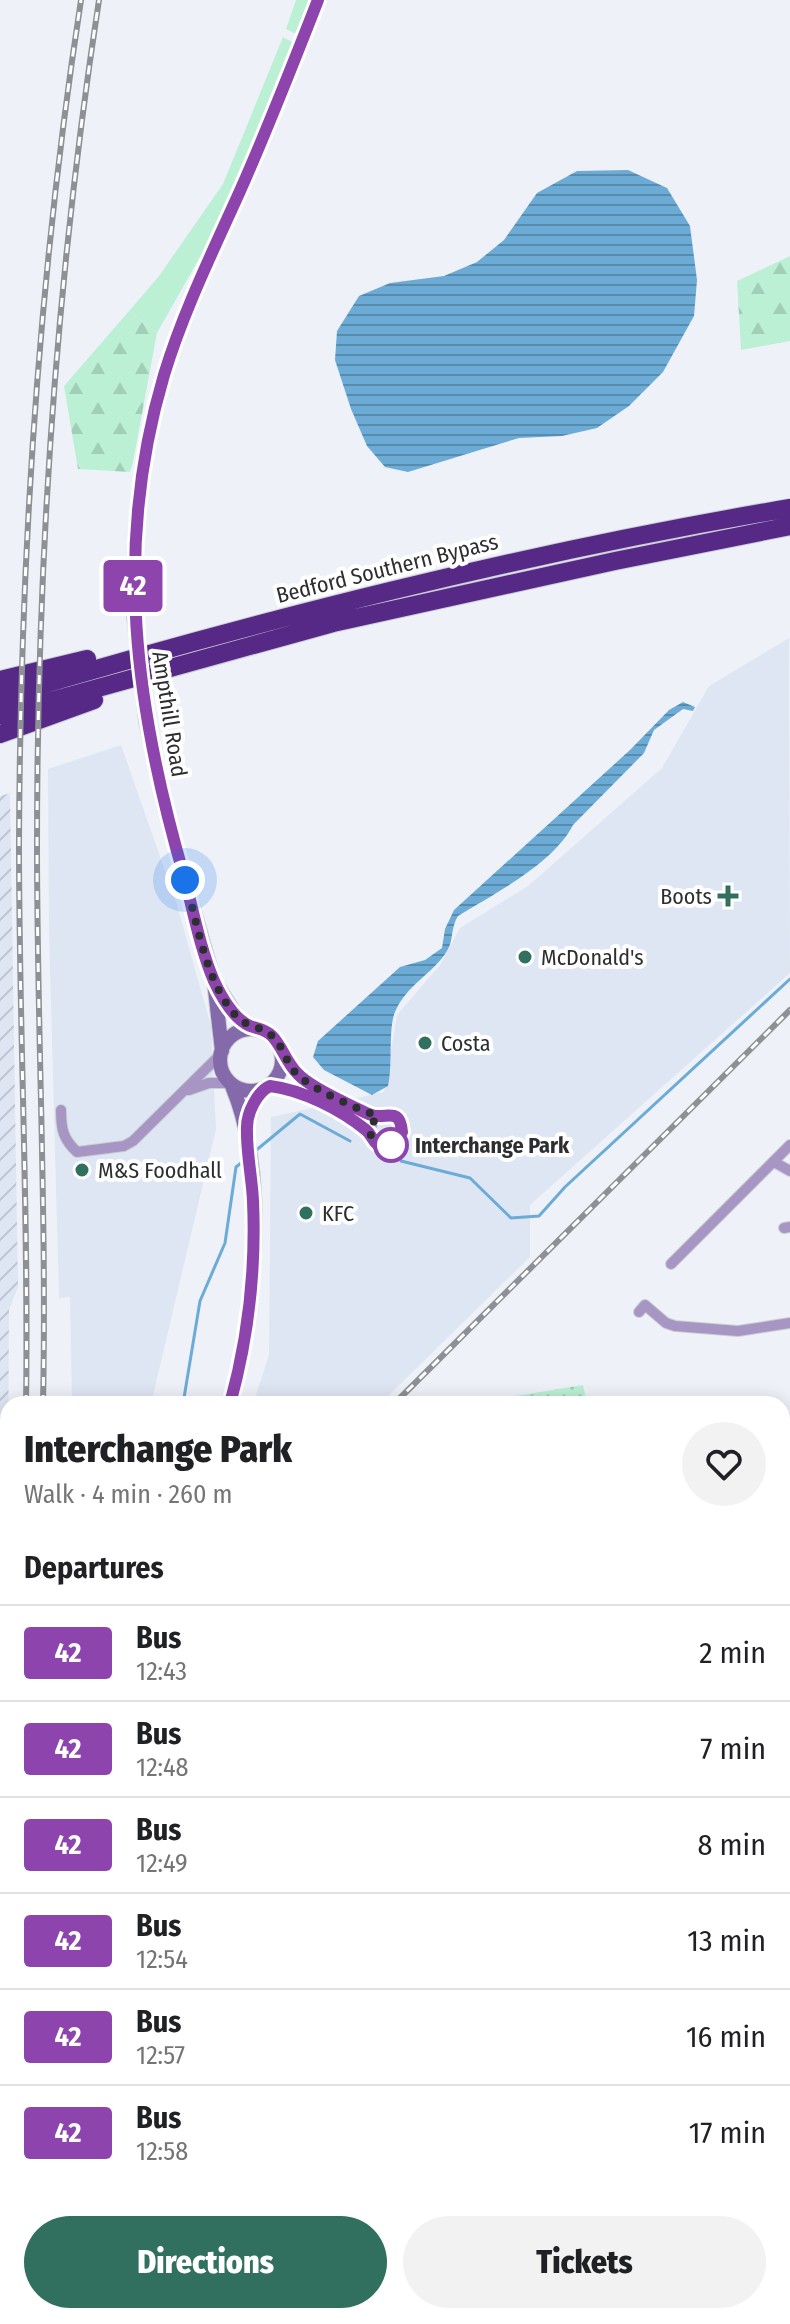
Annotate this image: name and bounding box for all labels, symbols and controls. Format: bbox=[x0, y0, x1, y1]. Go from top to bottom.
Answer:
street label: Bedford Southern Bypass bbox=[274, 528, 501, 609]
line badge: 42 bbox=[97, 560, 169, 612]
text: 42 bbox=[119, 569, 147, 602]
street label: Ampthill Road bbox=[146, 649, 193, 779]
your location bbox=[165, 860, 205, 900]
place label: Boots bbox=[660, 883, 712, 910]
marker: Boots bbox=[719, 887, 737, 905]
place label: McDonald's bbox=[541, 944, 644, 971]
marker: McDonald's bbox=[516, 948, 534, 966]
place label: Costa bbox=[441, 1030, 491, 1057]
marker: Costa bbox=[416, 1034, 434, 1052]
marker: Interchange Park bbox=[374, 1128, 408, 1162]
place label: Interchange Park bbox=[415, 1132, 570, 1159]
place label: M&S Foodhall bbox=[98, 1157, 222, 1184]
marker: M&S Foodhall bbox=[73, 1161, 91, 1179]
place label: KFC bbox=[322, 1200, 354, 1227]
marker: KFC bbox=[297, 1204, 315, 1222]
button: heart bbox=[682, 1422, 766, 1506]
text: Interchange Park bbox=[24, 1426, 292, 1472]
text: Walk · 4 min · 260 m bbox=[24, 1479, 233, 1510]
text: Departures bbox=[24, 1550, 164, 1586]
text: Bus bbox=[136, 1620, 181, 1656]
text: 2 min bbox=[699, 1635, 766, 1671]
text: 42 bbox=[54, 1636, 82, 1669]
text: 12:43 bbox=[136, 1656, 187, 1687]
text: Bus bbox=[136, 1716, 181, 1752]
text: 7 min bbox=[700, 1731, 766, 1767]
text: 42 bbox=[54, 1732, 82, 1765]
text: 12:48 bbox=[136, 1752, 189, 1783]
text: Bus bbox=[136, 1812, 181, 1848]
text: 8 min bbox=[698, 1827, 766, 1863]
text: 42 bbox=[54, 1828, 82, 1861]
text: 12:49 bbox=[136, 1848, 188, 1879]
text: Bus bbox=[136, 1908, 181, 1944]
text: 13 min bbox=[687, 1923, 766, 1959]
text: 42 bbox=[54, 1924, 82, 1957]
text: 12:54 bbox=[136, 1944, 188, 1975]
text: Bus bbox=[136, 2004, 181, 2040]
text: 16 min bbox=[686, 2019, 766, 2055]
text: 42 bbox=[54, 2020, 82, 2053]
text: 12:57 bbox=[136, 2040, 185, 2071]
text: Bus bbox=[136, 2100, 181, 2136]
text: 17 min bbox=[689, 2115, 766, 2151]
text: 42 bbox=[54, 2116, 82, 2149]
text: 12:58 bbox=[136, 2136, 188, 2167]
button: Directions bbox=[24, 2216, 387, 2308]
button: Tickets bbox=[403, 2216, 766, 2308]

